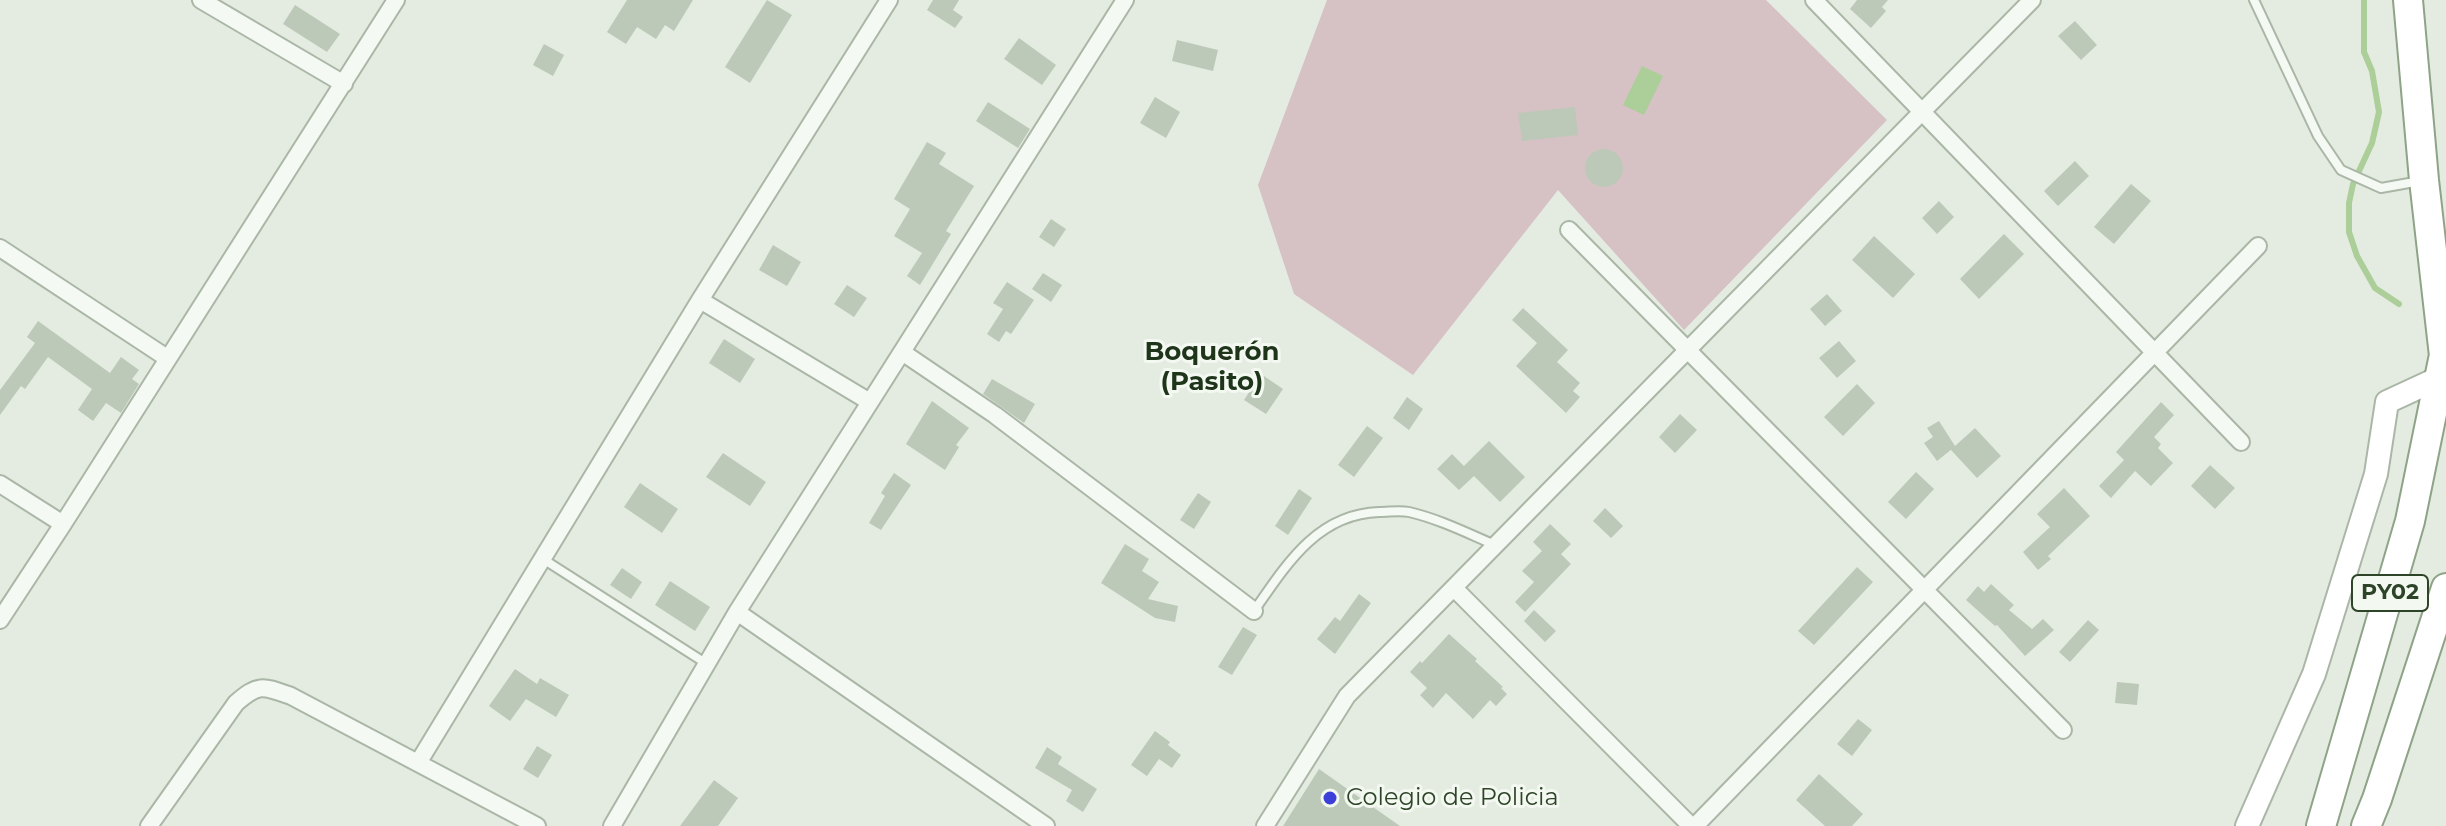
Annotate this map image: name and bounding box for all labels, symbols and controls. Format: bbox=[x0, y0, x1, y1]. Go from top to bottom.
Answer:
district label: Boquerón (Pasito) bbox=[1144, 336, 1280, 398]
road number: PY02 bbox=[2352, 575, 2428, 611]
place label: Colegio de Policia bbox=[1346, 784, 1559, 812]
marker: Colegio de Policia bbox=[1321, 789, 1339, 807]

